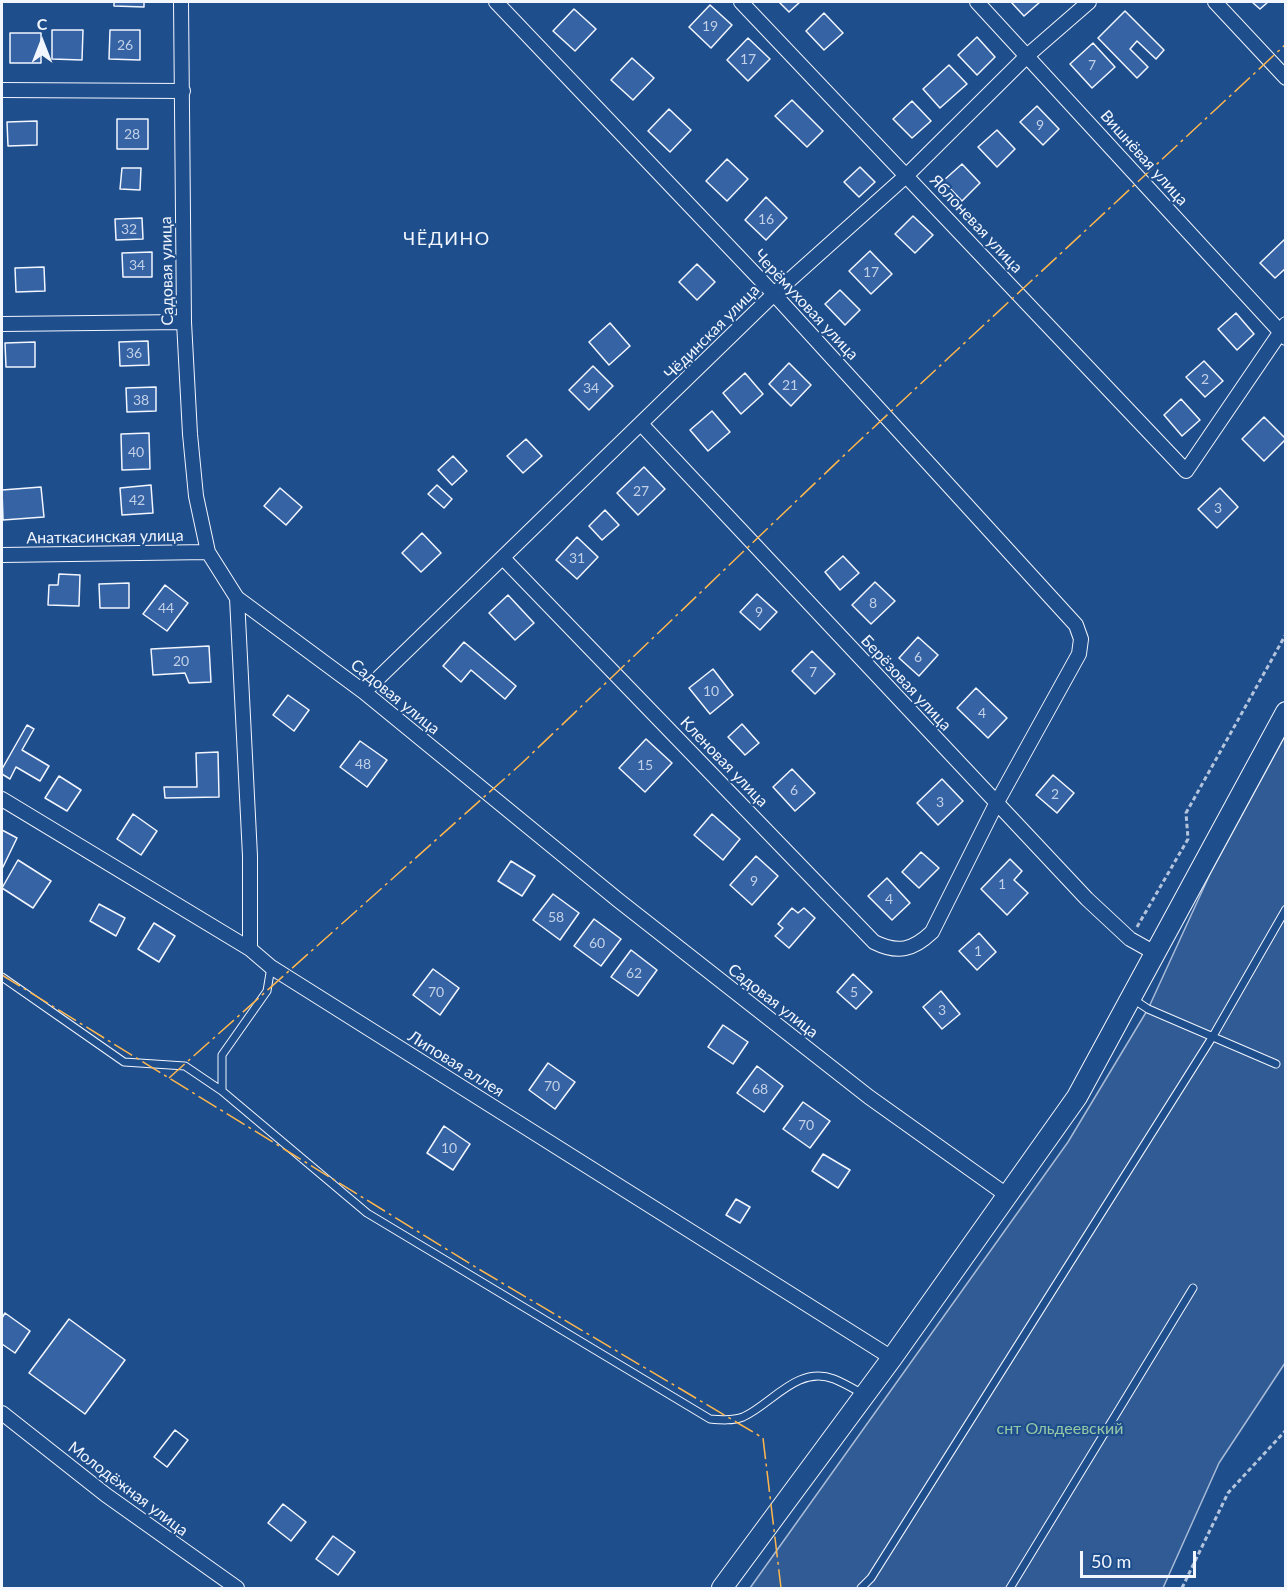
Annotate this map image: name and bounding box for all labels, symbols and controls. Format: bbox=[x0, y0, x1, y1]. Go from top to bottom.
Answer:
north arrow bbox=[12, 12, 72, 72]
text: С bbox=[37, 14, 47, 33]
house number: 19 bbox=[702, 18, 718, 34]
house number: 26 bbox=[117, 37, 133, 53]
house number: 17 bbox=[740, 51, 756, 67]
house number: 7 bbox=[1088, 57, 1096, 73]
street label: Вишнёвая улица bbox=[1096, 106, 1192, 210]
house number: 9 bbox=[1036, 117, 1044, 133]
house number: 28 bbox=[124, 126, 140, 142]
street label: Яблоневая улица bbox=[926, 171, 1026, 277]
house number: 16 bbox=[758, 211, 774, 227]
street label: Садовая улица bbox=[156, 216, 178, 326]
house number: 32 bbox=[121, 221, 137, 237]
district label: ЧЁДИНО bbox=[403, 228, 491, 250]
street label: Черёмуховая улица bbox=[750, 246, 862, 364]
house number: 34 bbox=[129, 257, 145, 273]
house number: 17 bbox=[863, 264, 879, 280]
street label: Чёдинская улица bbox=[661, 281, 763, 383]
house number: 36 bbox=[126, 345, 142, 361]
house number: 2 bbox=[1201, 371, 1209, 387]
house number: 21 bbox=[782, 377, 798, 393]
house number: 34 bbox=[583, 380, 599, 396]
house number: 38 bbox=[133, 392, 149, 408]
house number: 40 bbox=[128, 444, 144, 460]
house number: 27 bbox=[633, 483, 649, 499]
house number: 42 bbox=[129, 492, 145, 508]
house number: 3 bbox=[1214, 500, 1222, 516]
street label: Анаткасинская улица bbox=[26, 526, 184, 548]
house number: 31 bbox=[569, 550, 585, 566]
house number: 8 bbox=[869, 595, 877, 611]
house number: 44 bbox=[158, 600, 174, 616]
house number: 9 bbox=[755, 604, 763, 620]
street label: Берёзовая улица bbox=[857, 631, 955, 735]
house number: 6 bbox=[914, 649, 922, 665]
house number: 20 bbox=[173, 653, 189, 669]
street label: Садовая улица bbox=[347, 655, 443, 739]
house number: 7 bbox=[809, 664, 817, 680]
house number: 10 bbox=[703, 683, 719, 699]
house number: 4 bbox=[978, 705, 986, 721]
street label: Кленовая улица bbox=[676, 713, 772, 811]
house number: 48 bbox=[355, 756, 371, 772]
house number: 15 bbox=[637, 757, 653, 773]
house number: 6 bbox=[790, 782, 798, 798]
house number: 2 bbox=[1051, 786, 1059, 802]
house number: 3 bbox=[936, 794, 944, 810]
house number: 9 bbox=[750, 873, 758, 889]
house number: 1 bbox=[998, 876, 1006, 892]
house number: 4 bbox=[885, 891, 893, 907]
house number: 58 bbox=[548, 909, 564, 925]
house number: 60 bbox=[589, 935, 605, 951]
house number: 1 bbox=[974, 943, 982, 959]
street label: Садовая улица bbox=[724, 960, 822, 1042]
house number: 62 bbox=[626, 965, 642, 981]
house number: 70 bbox=[428, 984, 444, 1000]
house number: 5 bbox=[850, 984, 858, 1000]
house number: 3 bbox=[938, 1002, 946, 1018]
street label: Липовая аллея bbox=[404, 1027, 508, 1101]
house number: 70 bbox=[544, 1078, 560, 1094]
house number: 68 bbox=[752, 1081, 768, 1097]
house number: 70 bbox=[798, 1117, 814, 1133]
house number: 10 bbox=[441, 1140, 457, 1156]
park label: снт Ольдеевский bbox=[997, 1419, 1123, 1439]
street label: Молодёжная улица bbox=[64, 1438, 192, 1540]
scale bar bbox=[1083, 1539, 1198, 1577]
text: 50 m bbox=[1091, 1550, 1131, 1572]

